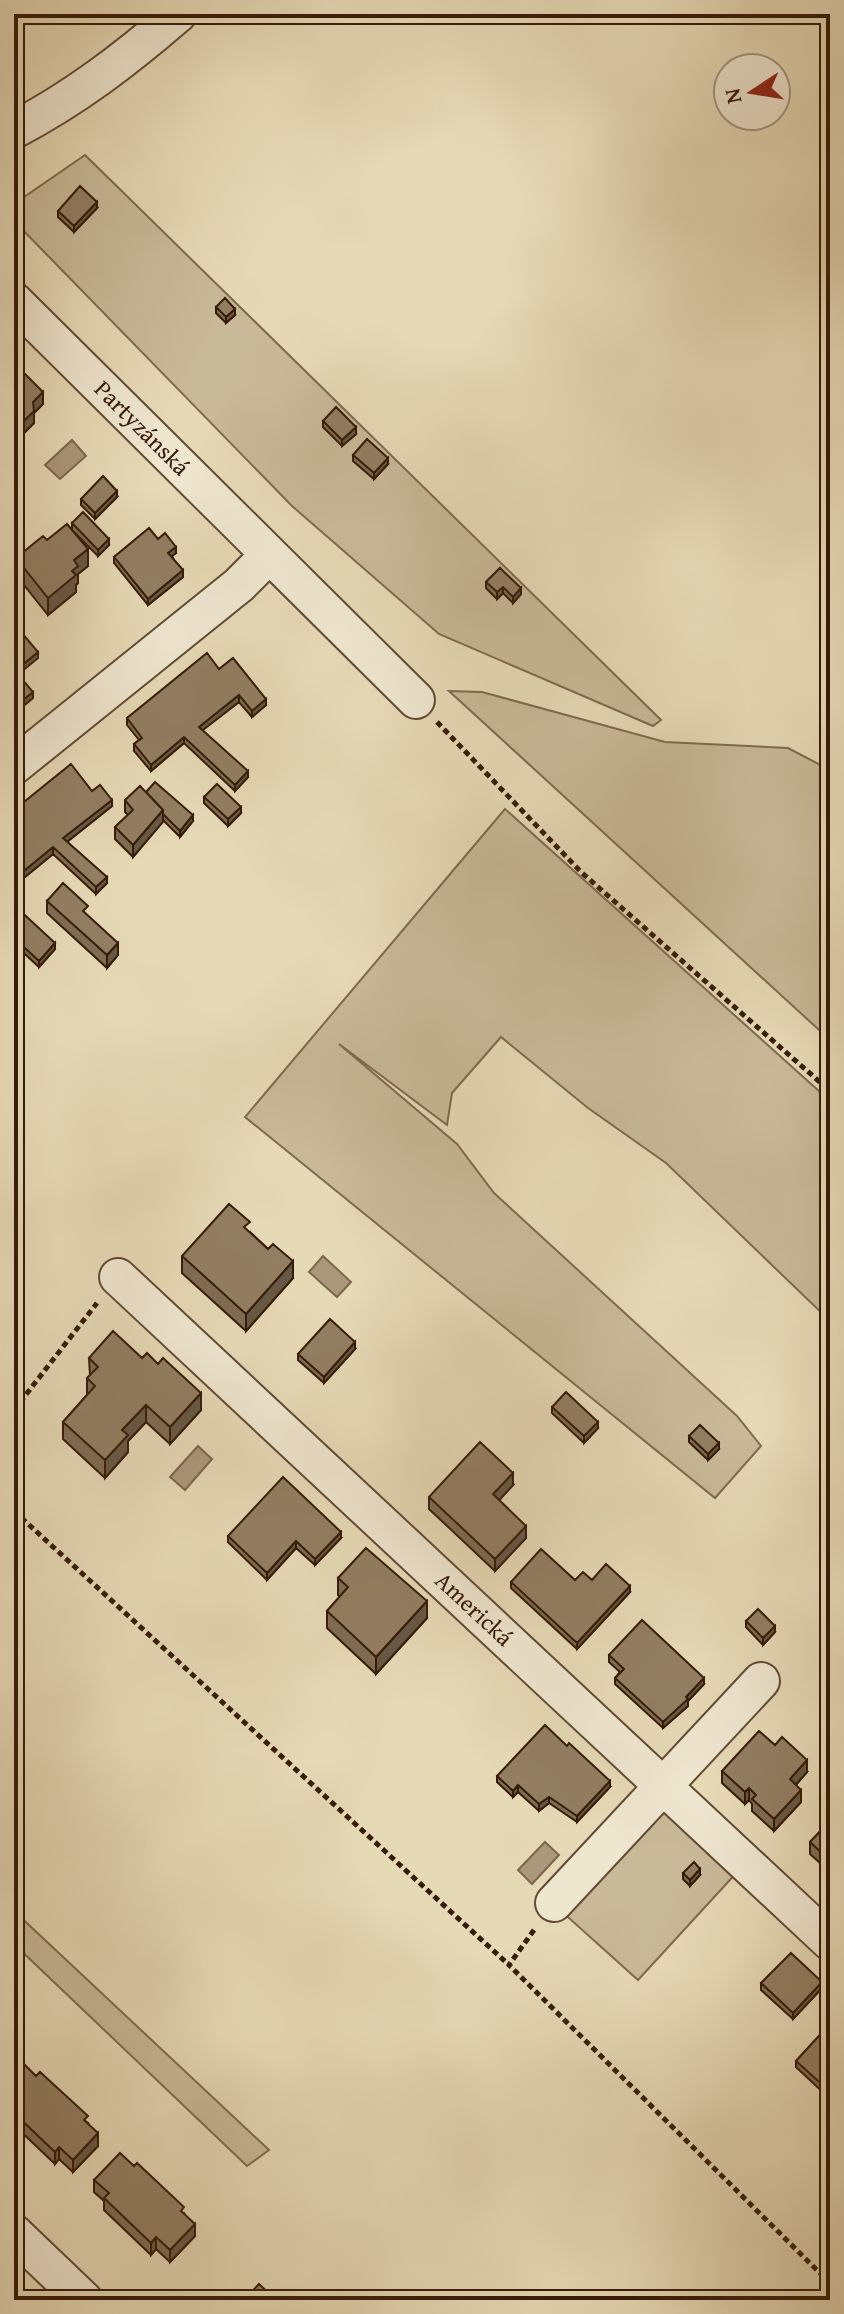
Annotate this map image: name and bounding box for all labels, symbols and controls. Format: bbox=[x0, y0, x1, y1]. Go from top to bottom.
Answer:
north arrow bbox=[712, 52, 792, 132]
text: N bbox=[715, 85, 750, 107]
street label: Partyzánská bbox=[87, 372, 199, 484]
street label: Americká bbox=[427, 1563, 522, 1655]

